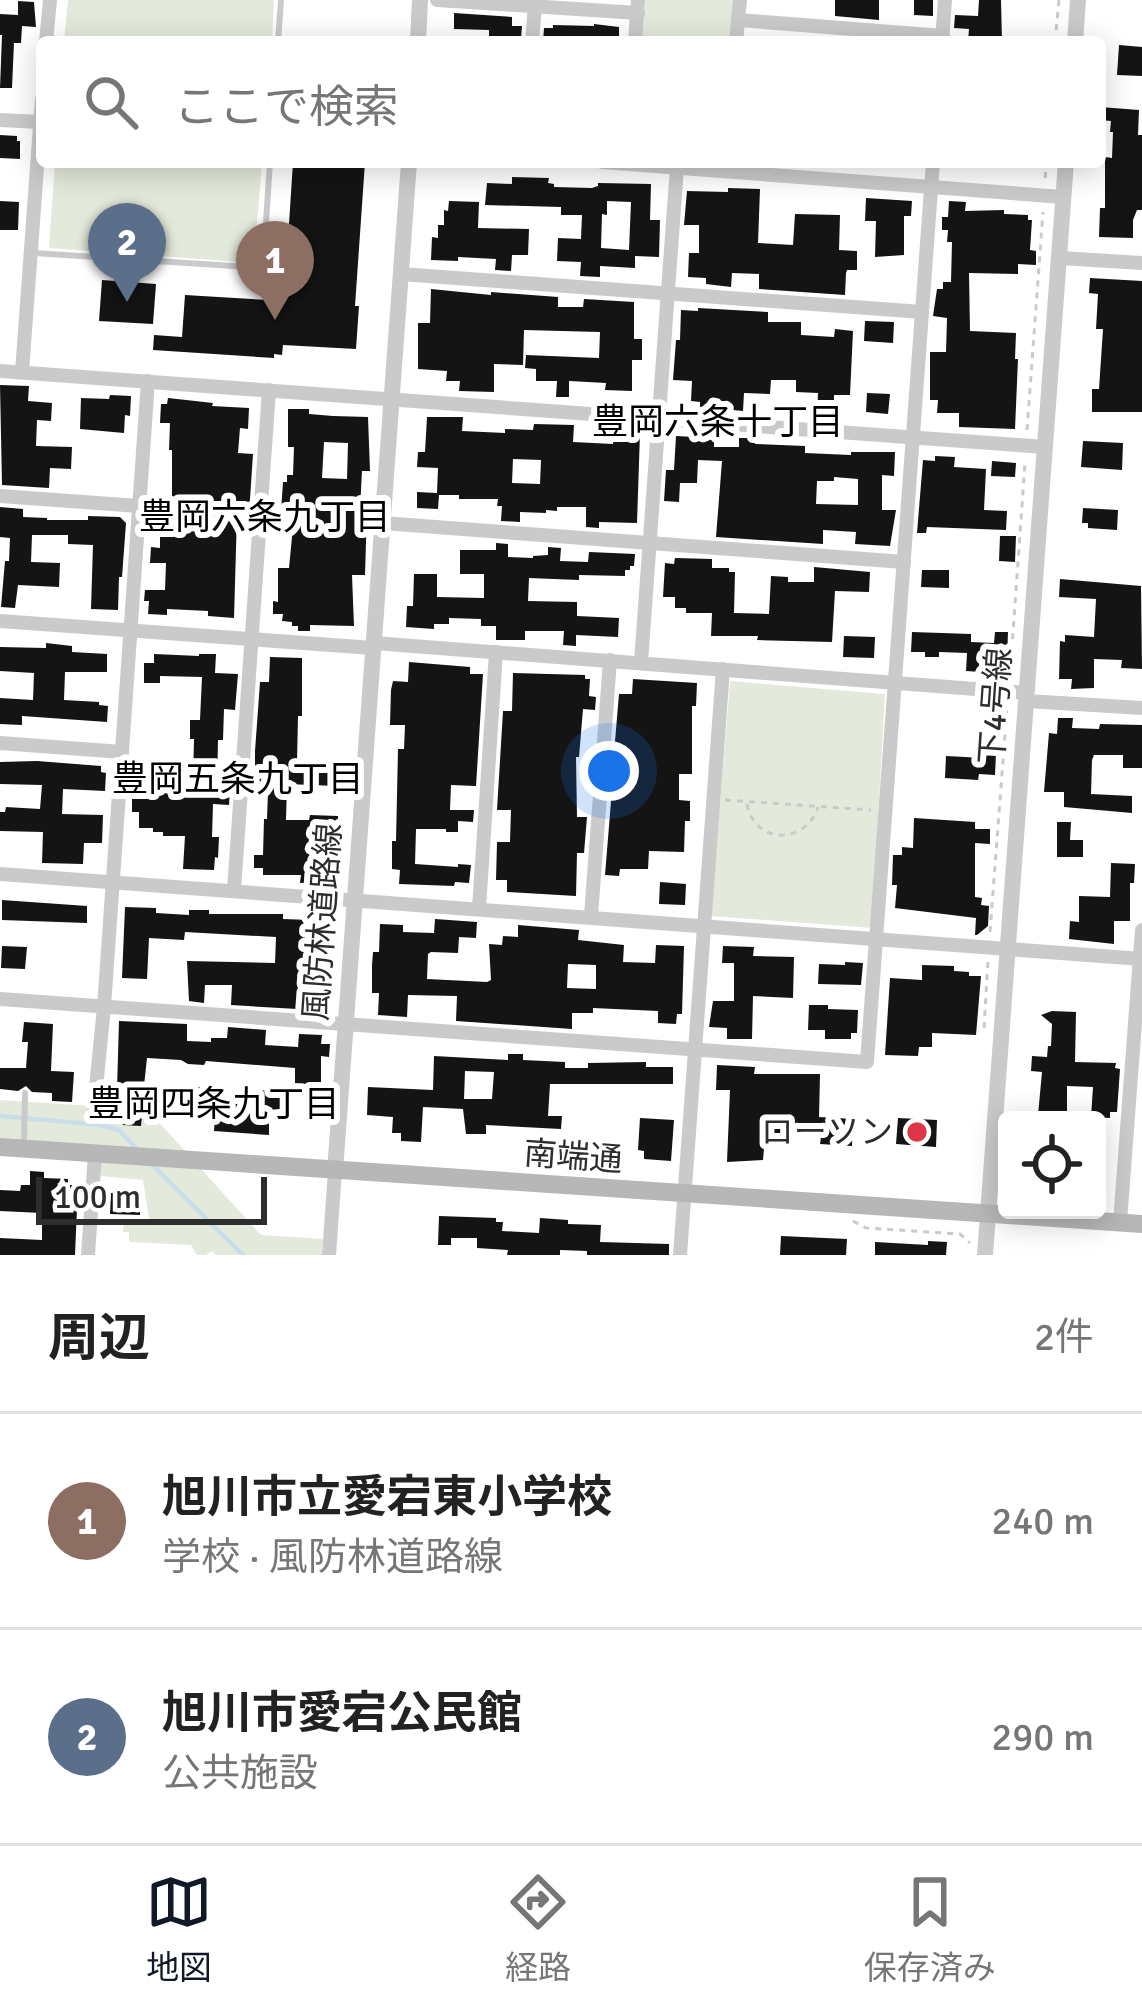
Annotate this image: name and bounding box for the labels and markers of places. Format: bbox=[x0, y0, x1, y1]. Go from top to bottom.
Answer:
pin: 2 bbox=[88, 203, 166, 302]
pin: 1 bbox=[236, 221, 314, 320]
place label: ローソン bbox=[761, 1112, 893, 1153]
marker: ローソン bbox=[904, 1119, 930, 1145]

